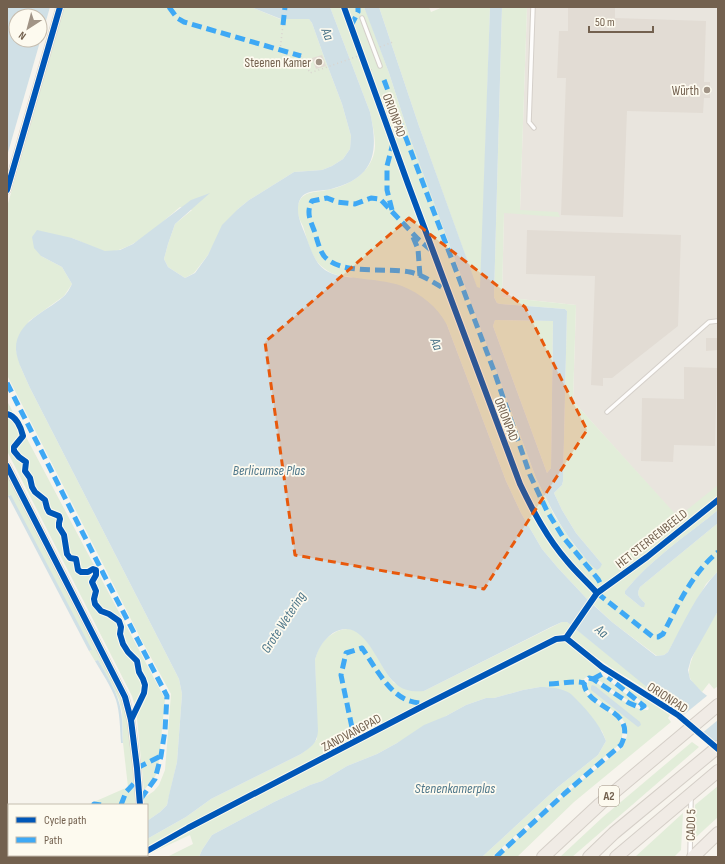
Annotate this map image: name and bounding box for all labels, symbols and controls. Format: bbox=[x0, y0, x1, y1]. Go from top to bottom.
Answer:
north arrow bbox=[8, 8, 48, 48]
scale bar bbox=[589, 8, 653, 34]
text: 50 m bbox=[595, 15, 615, 30]
water label: Aa bbox=[317, 25, 338, 43]
text: N bbox=[16, 29, 29, 43]
place label: Steenen Kamer bbox=[245, 55, 311, 71]
marker: Steenen Kamer bbox=[314, 57, 324, 67]
place label: Würth bbox=[672, 83, 699, 99]
marker: Würth bbox=[702, 85, 712, 95]
street label: ORIONPAD bbox=[379, 91, 409, 139]
water label: Aa bbox=[426, 335, 447, 353]
street label: ORIONPAD bbox=[490, 395, 522, 443]
water label: Berlicumse Plas bbox=[233, 462, 305, 479]
street label: HET STERRENBEELD bbox=[612, 506, 691, 572]
water label: Grote Wetering bbox=[257, 588, 310, 656]
water label: Aa bbox=[591, 620, 612, 642]
street label: ORIONPAD bbox=[644, 679, 691, 717]
street label: ZANDVANGPAD bbox=[319, 711, 384, 755]
water label: Stenenkamerplas bbox=[415, 780, 495, 797]
road number: A2 bbox=[599, 786, 619, 806]
legend bbox=[8, 804, 148, 856]
street label: CADO 5 bbox=[683, 809, 699, 841]
text: Cycle path bbox=[44, 813, 86, 828]
text: Path bbox=[44, 833, 62, 848]

